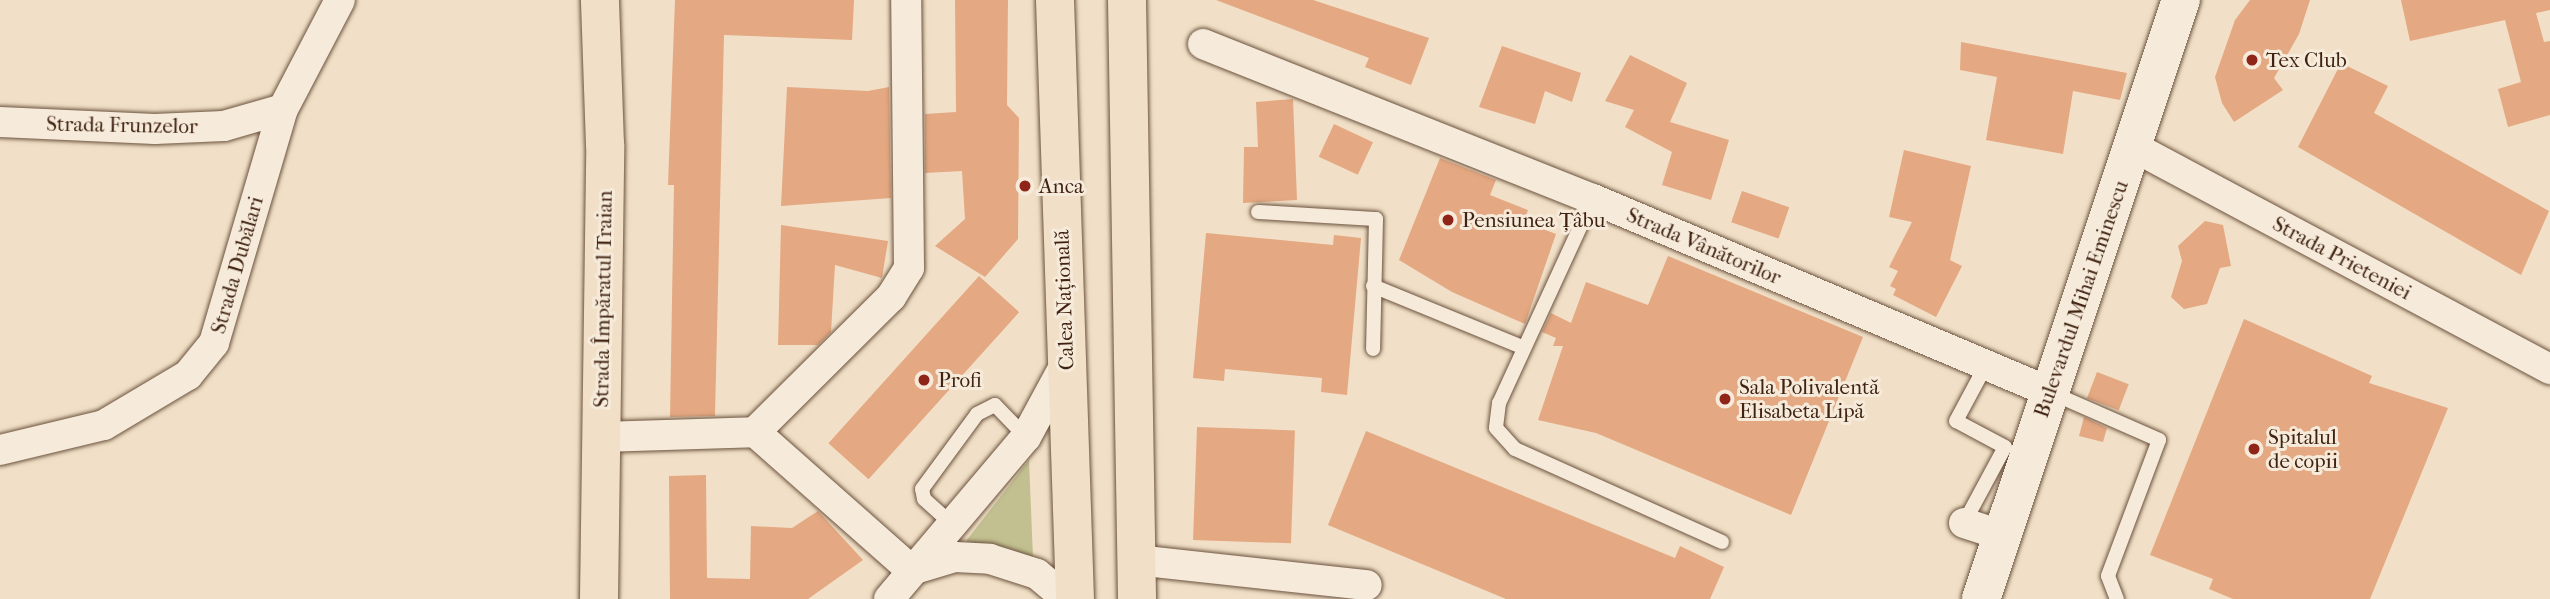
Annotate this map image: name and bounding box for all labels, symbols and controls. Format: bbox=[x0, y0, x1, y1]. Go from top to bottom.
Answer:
place label: Tex Club bbox=[2266, 47, 2347, 73]
marker: Tex Club bbox=[2244, 52, 2260, 68]
street label: Strada Frunzelor bbox=[46, 111, 198, 139]
place label: Anca bbox=[1039, 173, 1084, 199]
street label: Bulevardul Mihai Eminescu bbox=[2029, 177, 2133, 421]
marker: Anca bbox=[1017, 178, 1033, 194]
street label: Strada Împăratul Traian bbox=[589, 190, 617, 408]
street label: Strada Dubălari bbox=[205, 193, 269, 337]
street label: Strada Vânătorilor bbox=[1623, 202, 1785, 290]
place label: Pensiunea Țâbu bbox=[1462, 207, 1605, 233]
street label: Strada Prieteniei bbox=[2268, 211, 2416, 305]
marker: Pensiunea Țâbu bbox=[1440, 212, 1456, 228]
street label: Calea Națională bbox=[1049, 229, 1079, 371]
place label: Profi bbox=[938, 367, 982, 393]
marker: Profi bbox=[916, 372, 932, 388]
place label: Sala Polivalentă Elisabeta Lipă bbox=[1739, 374, 1879, 424]
marker: Sala Polivalentă Elisabeta Lipă bbox=[1717, 391, 1733, 407]
place label: Spitalul de copii bbox=[2268, 424, 2338, 474]
marker: Spitalul de copii bbox=[2246, 441, 2262, 457]

